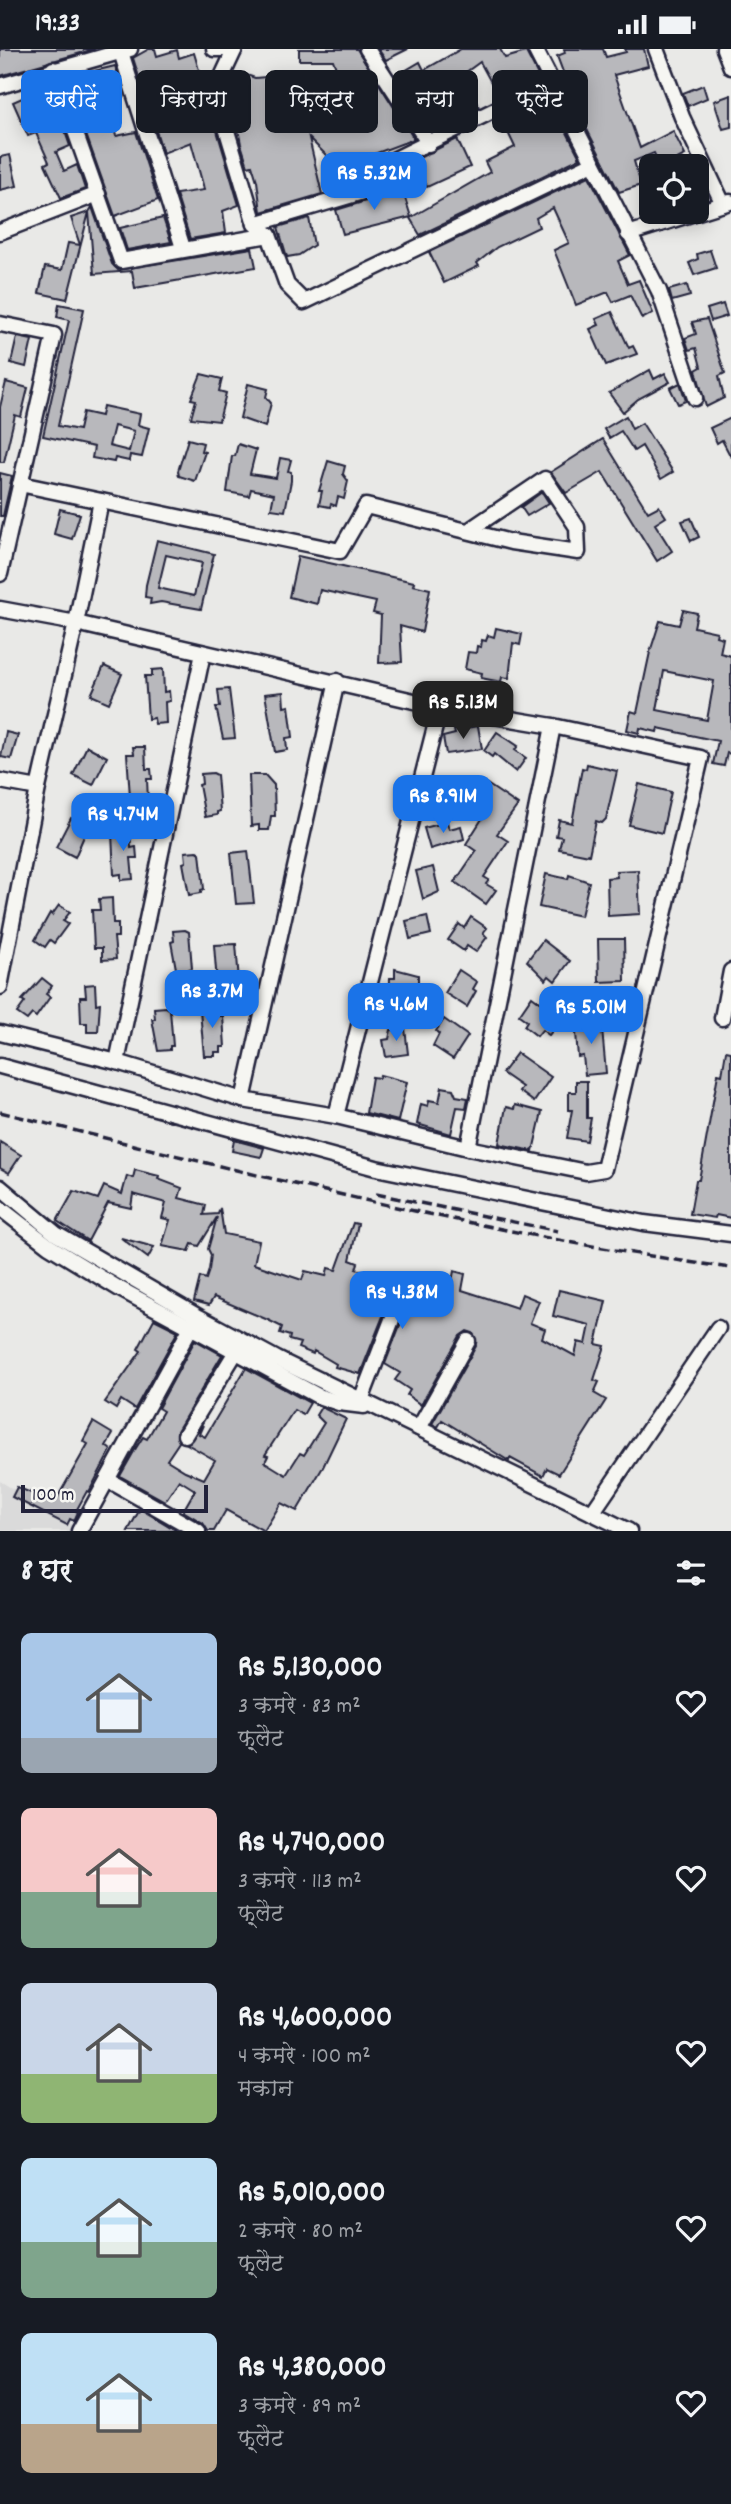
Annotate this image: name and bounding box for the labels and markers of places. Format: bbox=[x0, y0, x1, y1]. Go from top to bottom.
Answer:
pin: Rs 5.32M bbox=[302, 153, 446, 212]
pin: Rs 5.13M bbox=[391, 681, 535, 741]
pin: Rs 8.91M bbox=[371, 775, 515, 835]
pin: Rs 4.74M bbox=[51, 793, 195, 853]
pin: Rs 3.7M bbox=[147, 971, 277, 1030]
pin: Rs 4.6M bbox=[331, 983, 461, 1043]
pin: Rs 5.01M bbox=[519, 986, 663, 1046]
pin: Rs 4.38M bbox=[330, 1271, 474, 1331]

